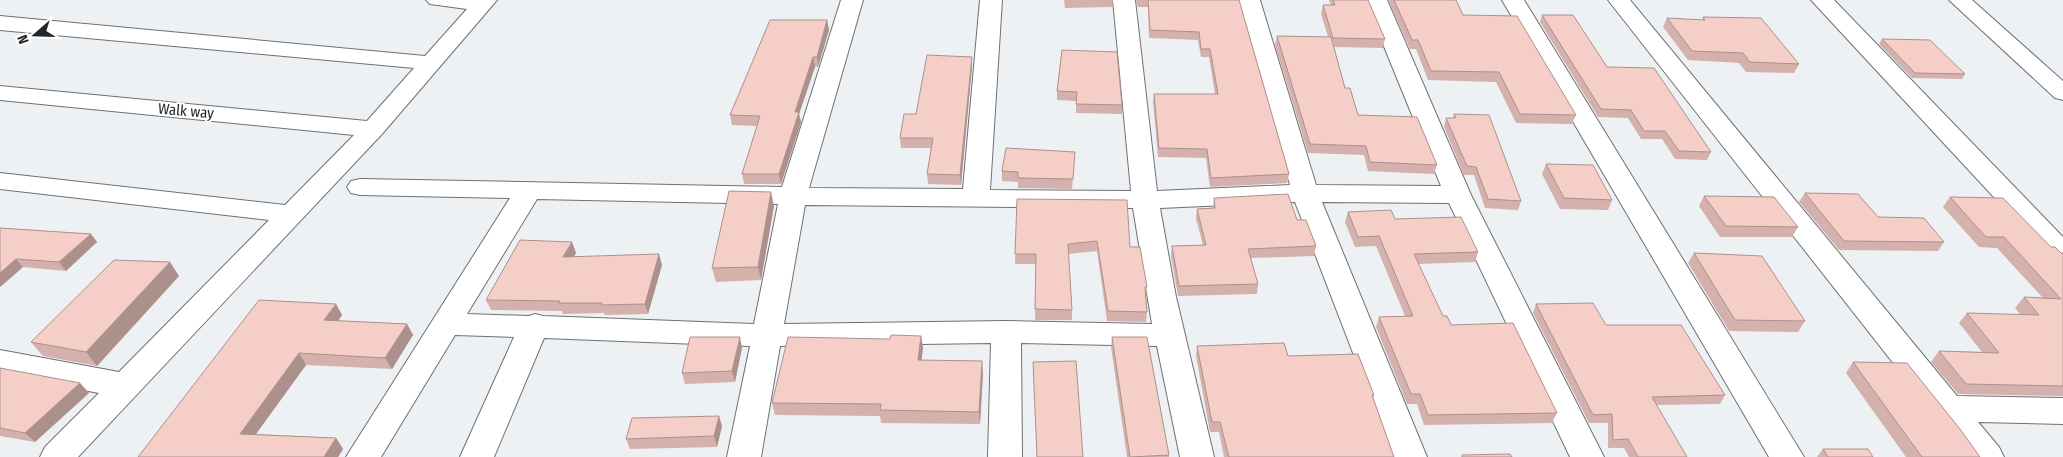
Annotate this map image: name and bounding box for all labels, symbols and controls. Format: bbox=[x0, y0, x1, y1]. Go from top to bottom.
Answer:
north arrow bbox=[10, 10, 60, 60]
text: N bbox=[14, 32, 33, 46]
street label: Walk way bbox=[157, 100, 215, 122]

